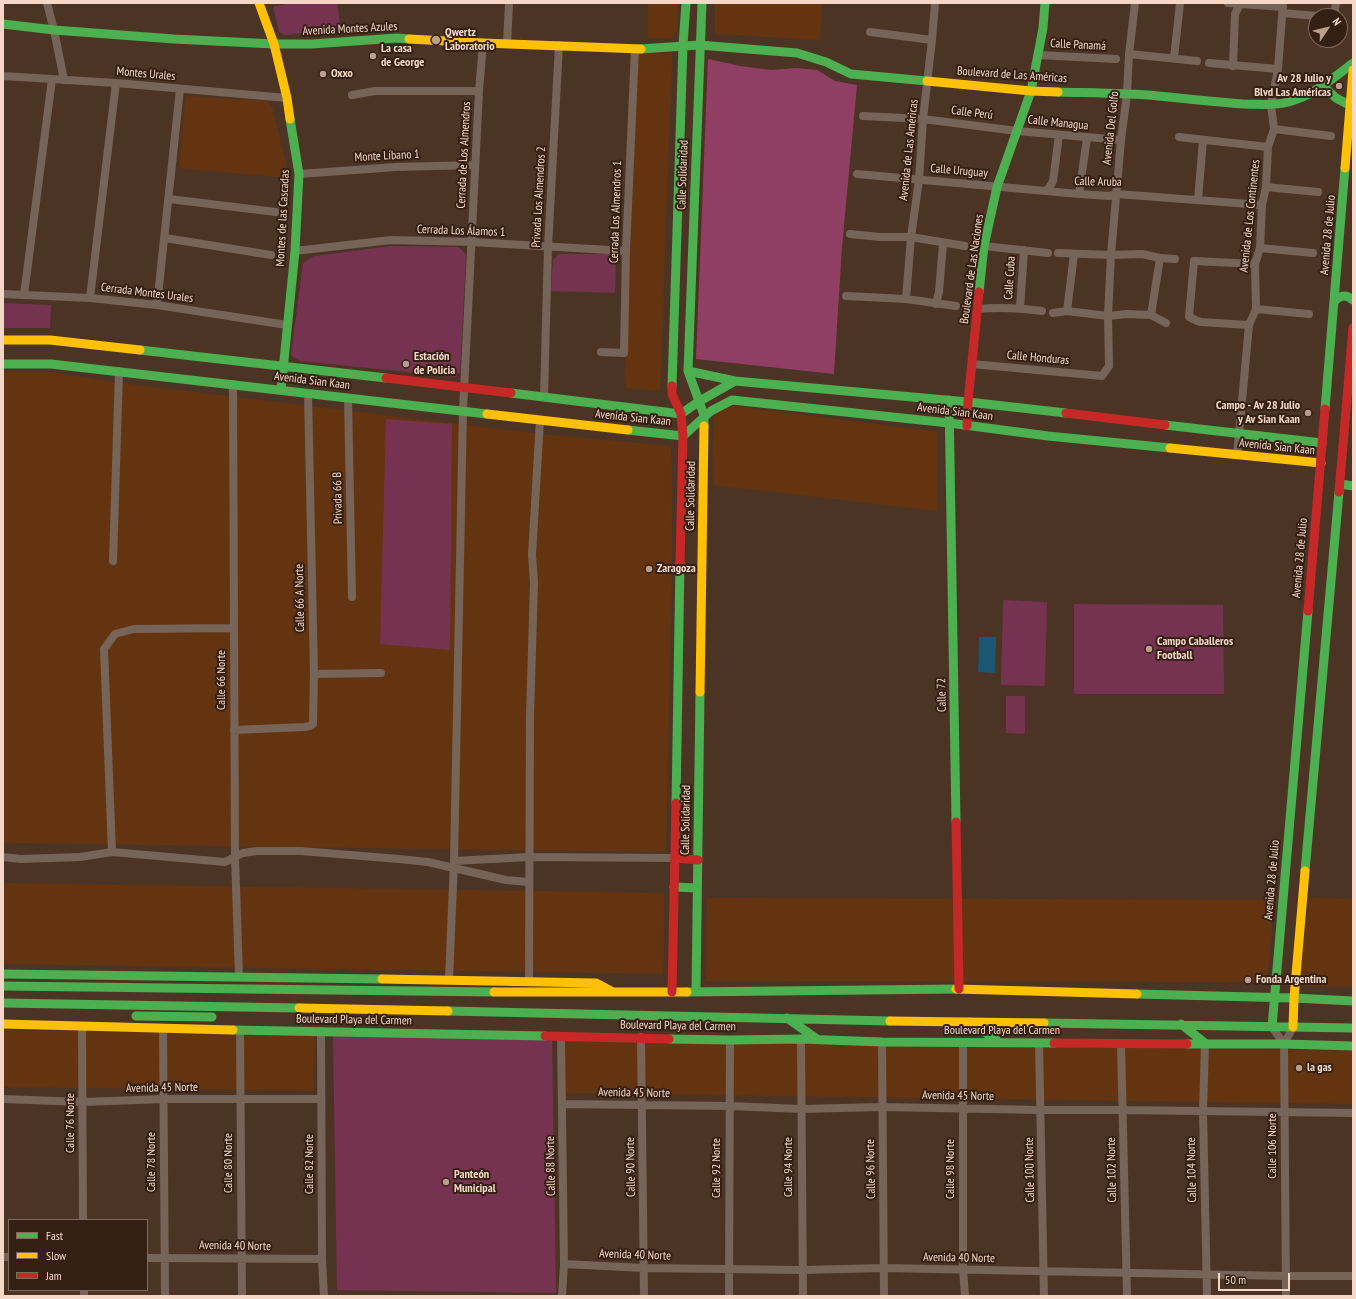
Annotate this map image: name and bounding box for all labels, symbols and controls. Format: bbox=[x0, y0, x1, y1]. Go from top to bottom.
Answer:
north arrow bbox=[1308, 8, 1348, 48]
text: N bbox=[1330, 15, 1344, 28]
street label: Avenida Montes Azules bbox=[302, 19, 398, 39]
place label: Qwertz Laboratorio bbox=[445, 26, 495, 54]
marker: Qwertz Laboratorio bbox=[430, 34, 442, 46]
street label: Calle Panamá bbox=[1050, 36, 1106, 54]
place label: La casa de George bbox=[381, 42, 424, 70]
marker: La casa de George bbox=[368, 51, 378, 61]
street label: Montes Urales bbox=[116, 64, 176, 84]
street label: Boulevard de Las Américas bbox=[956, 64, 1068, 86]
place label: Oxxo bbox=[331, 67, 353, 81]
marker: Oxxo bbox=[318, 69, 328, 79]
place label: Av 28 Julio y Blvd Las Américas bbox=[1254, 72, 1331, 100]
marker: Av 28 Julio y Blvd Las Américas bbox=[1334, 81, 1344, 91]
street label: Avenida Del Golfo bbox=[1100, 90, 1122, 166]
street label: Avenida de Las Américas bbox=[897, 99, 921, 201]
street label: Cerrada de Los Almendros bbox=[454, 101, 474, 209]
street label: Calle Perú bbox=[950, 103, 994, 123]
street label: Calle Managua bbox=[1027, 113, 1089, 133]
street label: Calle Solidaridad bbox=[675, 140, 691, 210]
street label: Privada Los Almendros 2 bbox=[529, 146, 549, 248]
street label: Monte Líbano 1 bbox=[354, 147, 420, 165]
street label: Avenida de Los Continentes bbox=[1237, 159, 1263, 273]
street label: Cerrada Los Almendros 1 bbox=[607, 161, 625, 263]
street label: Calle Uruguay bbox=[930, 161, 988, 181]
street label: Montes de las Cascadas bbox=[273, 169, 293, 267]
street label: Calle Aruba bbox=[1074, 174, 1122, 190]
street label: Avenida 28 de Julio bbox=[1317, 194, 1339, 276]
street label: Boulevard de Las Naciones bbox=[957, 213, 987, 325]
street label: Cerrada Los Álamos 1 bbox=[417, 222, 505, 240]
street label: Calle Cuba bbox=[1001, 256, 1019, 300]
street label: Cerrada Montes Urales bbox=[100, 280, 194, 306]
street label: Calle Honduras bbox=[1006, 348, 1070, 368]
place label: Estación de Policia bbox=[414, 350, 455, 378]
marker: Estación de Policia bbox=[401, 359, 411, 369]
street label: Avenida Sian Kaan bbox=[273, 369, 351, 393]
place label: Campo - Av 28 Julio y Av Sian Kaan bbox=[1216, 399, 1300, 427]
street label: Avenida Sian Kaan bbox=[916, 400, 994, 424]
street label: Avenida Sian Kaan bbox=[594, 407, 672, 429]
marker: Campo - Av 28 Julio y Av Sian Kaan bbox=[1303, 408, 1313, 418]
street label: Avenida Sian Kaan bbox=[1238, 436, 1316, 458]
street label: Calle Solidaridad bbox=[683, 461, 699, 531]
street label: Privada 66 B bbox=[330, 472, 346, 524]
street label: Avenida 28 de Julio bbox=[1289, 517, 1311, 599]
place label: Zaragoza bbox=[657, 562, 696, 576]
street label: Calle 66 A Norte bbox=[292, 564, 308, 632]
marker: Zaragoza bbox=[644, 564, 654, 574]
place label: Campo Caballeros Football bbox=[1157, 635, 1233, 663]
marker: Campo Caballeros Football bbox=[1144, 644, 1154, 654]
street label: Calle 66 Norte bbox=[215, 650, 229, 710]
street label: Calle 72 bbox=[935, 678, 949, 712]
street label: Calle Solidaridad bbox=[678, 785, 694, 855]
street label: Avenida 28 de Julio bbox=[1261, 839, 1283, 921]
place label: Fonda Argentina bbox=[1256, 973, 1326, 987]
marker: Fonda Argentina bbox=[1243, 975, 1253, 985]
street label: Boulevard Playa del Carmen bbox=[296, 1012, 412, 1028]
street label: Boulevard Playa del Carmen bbox=[620, 1018, 736, 1034]
street label: Boulevard Playa del Carmen bbox=[944, 1024, 1060, 1038]
place label: la gas bbox=[1307, 1061, 1332, 1075]
marker: la gas bbox=[1294, 1063, 1304, 1073]
street label: Avenida 45 Norte bbox=[126, 1080, 198, 1096]
street label: Avenida 45 Norte bbox=[598, 1085, 670, 1101]
street label: Avenida 45 Norte bbox=[922, 1088, 994, 1104]
street label: Calle 76 Norte bbox=[64, 1093, 78, 1153]
street label: Calle 106 Norte bbox=[1266, 1113, 1280, 1179]
street label: Calle 78 Norte bbox=[145, 1132, 159, 1192]
street label: Calle 80 Norte bbox=[222, 1133, 236, 1193]
street label: Calle 82 Norte bbox=[303, 1134, 317, 1194]
street label: Calle 88 Norte bbox=[543, 1136, 559, 1196]
street label: Calle 90 Norte bbox=[623, 1137, 639, 1197]
street label: Calle 94 Norte bbox=[782, 1137, 796, 1197]
street label: Calle 100 Norte bbox=[1022, 1137, 1038, 1203]
street label: Calle 102 Norte bbox=[1104, 1137, 1120, 1203]
street label: Calle 104 Norte bbox=[1184, 1137, 1200, 1203]
street label: Calle 92 Norte bbox=[710, 1138, 724, 1198]
street label: Calle 96 Norte bbox=[863, 1139, 879, 1199]
street label: Calle 98 Norte bbox=[944, 1139, 958, 1199]
place label: Panteón Municipal bbox=[454, 1168, 496, 1196]
marker: Panteón Municipal bbox=[441, 1177, 451, 1187]
legend bbox=[8, 1219, 148, 1291]
text: Fast bbox=[46, 1228, 63, 1243]
street label: Avenida 40 Norte bbox=[199, 1238, 271, 1254]
street label: Avenida 40 Norte bbox=[599, 1247, 671, 1263]
text: Slow bbox=[46, 1248, 66, 1263]
street label: Avenida 40 Norte bbox=[923, 1250, 995, 1266]
scale bar bbox=[1220, 1265, 1292, 1291]
text: Jam bbox=[46, 1268, 62, 1283]
text: 50 m bbox=[1225, 1272, 1246, 1287]

